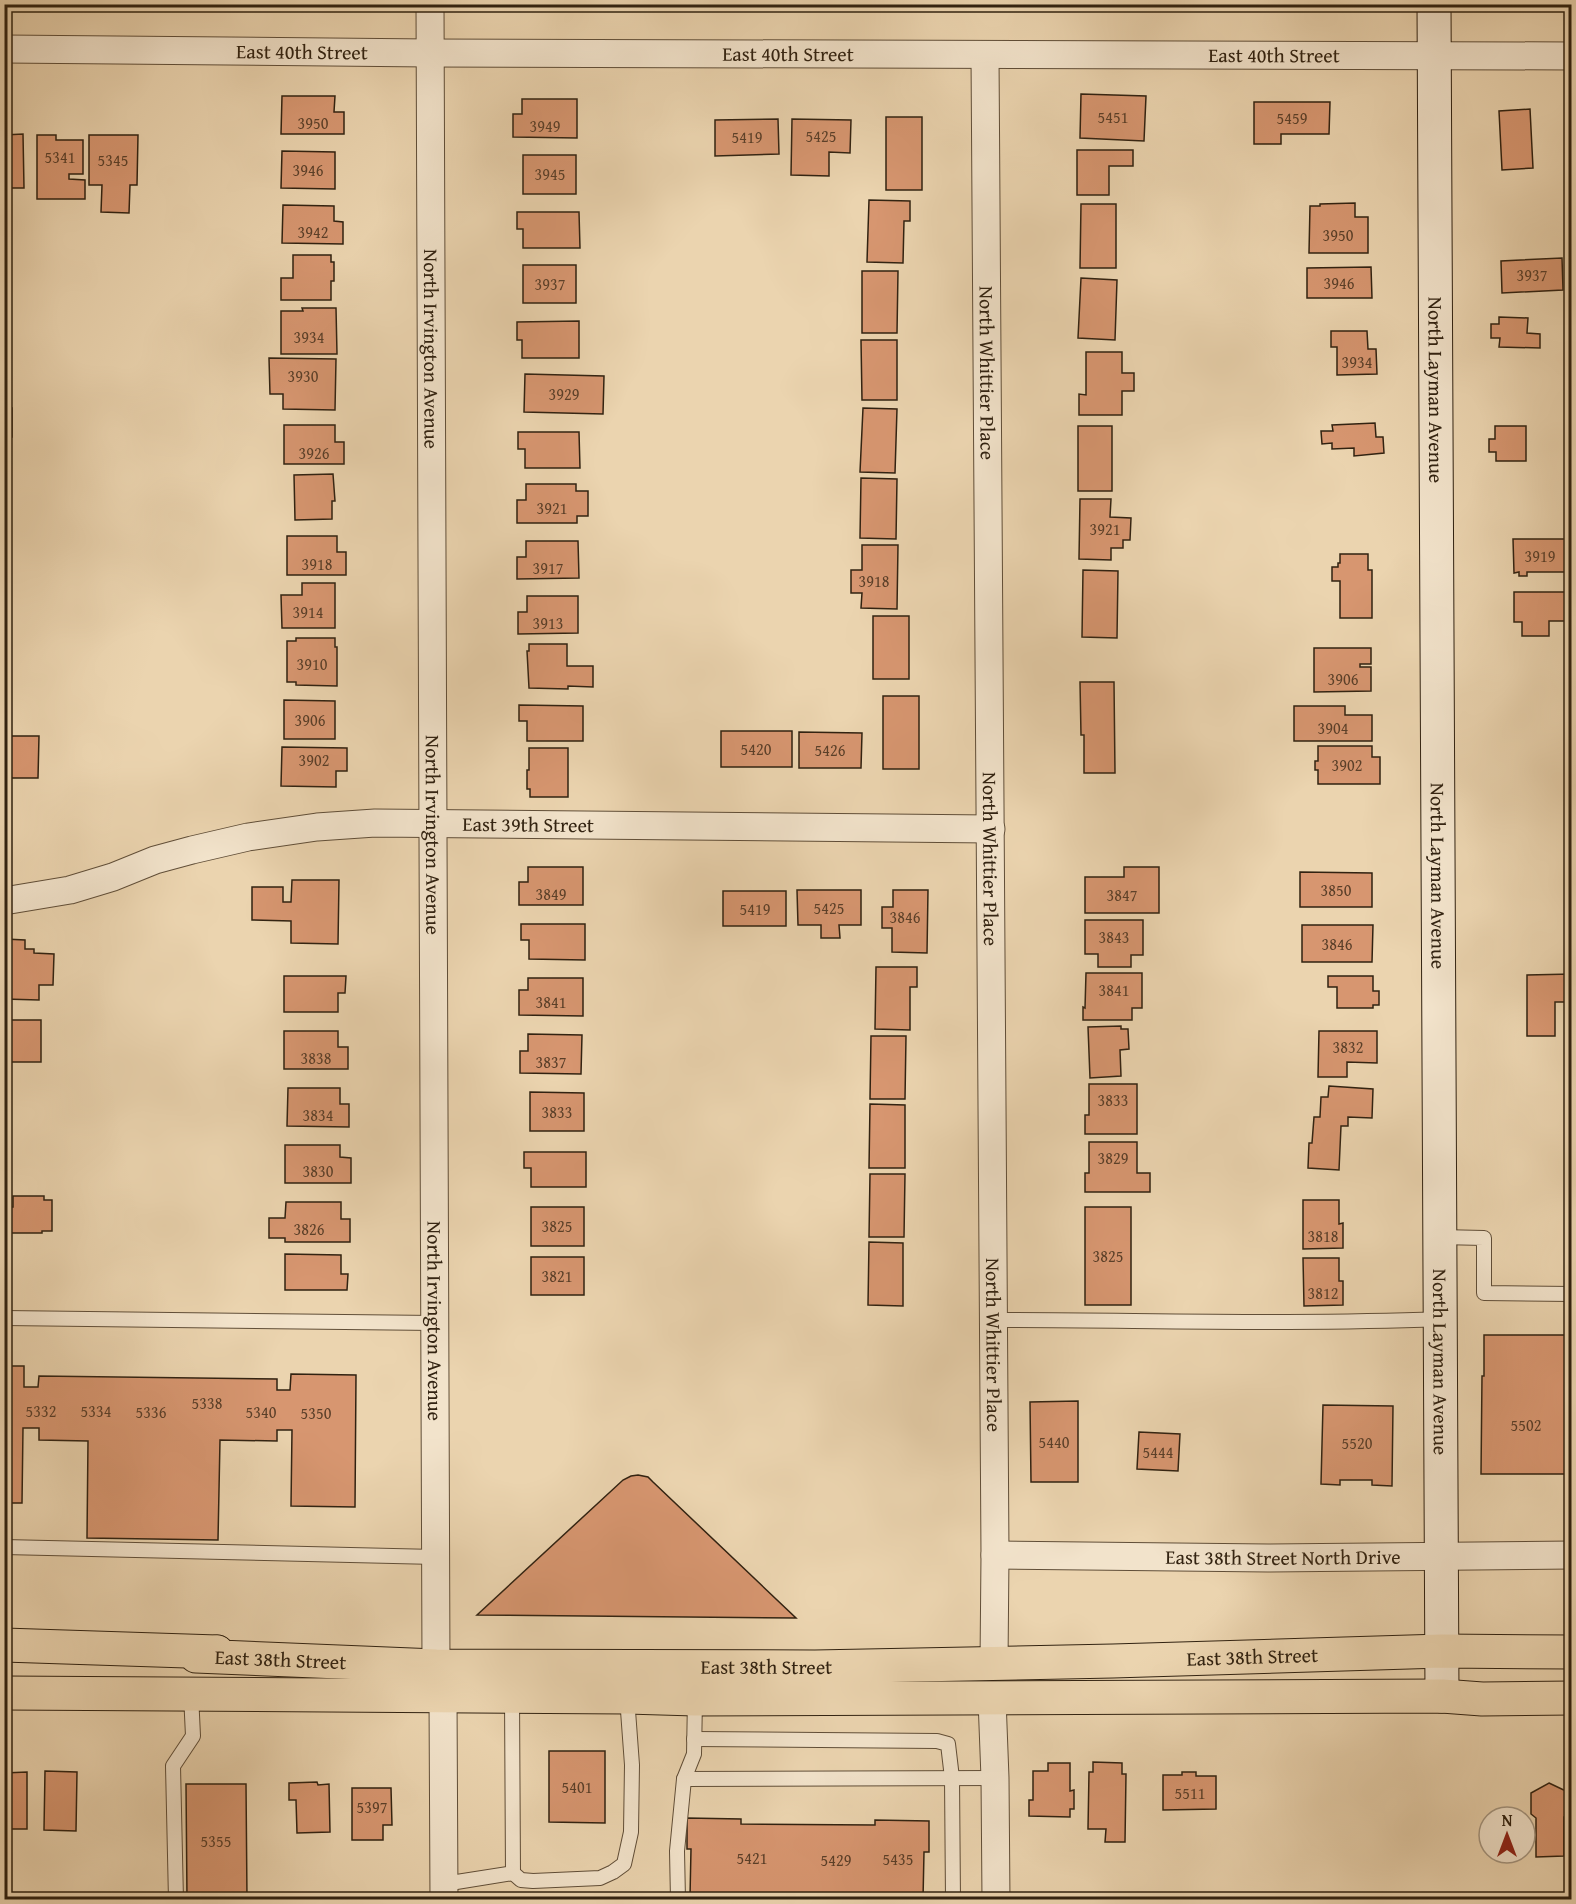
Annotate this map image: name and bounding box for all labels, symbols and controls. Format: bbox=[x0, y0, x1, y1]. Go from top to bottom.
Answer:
street label: East 40th Street bbox=[236, 36, 368, 66]
street label: East 40th Street bbox=[722, 39, 854, 68]
street label: East 40th Street bbox=[1208, 40, 1340, 69]
house number: 5451 bbox=[1098, 105, 1128, 129]
house number: 5459 bbox=[1277, 106, 1308, 130]
house number: 3950 bbox=[298, 111, 329, 135]
house number: 3949 bbox=[530, 114, 561, 138]
house number: 5425 bbox=[806, 124, 836, 148]
house number: 5419 bbox=[732, 125, 763, 149]
house number: 5341 bbox=[45, 145, 75, 169]
house number: 5345 bbox=[98, 148, 128, 172]
house number: 3946 bbox=[293, 158, 324, 182]
house number: 3945 bbox=[535, 162, 565, 186]
house number: 3942 bbox=[298, 220, 328, 244]
house number: 3950 bbox=[1323, 223, 1354, 247]
street label: North Irvington Avenue bbox=[417, 249, 447, 449]
house number: 3937 bbox=[1517, 263, 1548, 287]
house number: 3946 bbox=[1324, 271, 1355, 295]
house number: 3937 bbox=[535, 272, 566, 296]
street label: North Whittier Place bbox=[973, 286, 1003, 460]
street label: North Layman Avenue bbox=[1421, 297, 1451, 483]
house number: 3934 bbox=[294, 325, 325, 349]
house number: 3934 bbox=[1342, 350, 1373, 374]
house number: 3930 bbox=[288, 364, 319, 388]
house number: 3929 bbox=[549, 382, 580, 406]
house number: 3926 bbox=[299, 441, 330, 465]
house number: 3921 bbox=[537, 496, 567, 520]
house number: 3921 bbox=[1090, 517, 1120, 541]
house number: 3919 bbox=[1525, 544, 1556, 568]
house number: 3918 bbox=[302, 552, 333, 576]
house number: 3917 bbox=[533, 556, 564, 580]
house number: 3918 bbox=[859, 569, 890, 593]
house number: 3914 bbox=[293, 600, 324, 624]
house number: 3913 bbox=[533, 611, 563, 635]
house number: 3910 bbox=[297, 652, 328, 676]
house number: 3906 bbox=[1328, 667, 1359, 691]
house number: 3906 bbox=[295, 708, 326, 732]
house number: 3904 bbox=[1318, 716, 1349, 740]
street label: North Irvington Avenue bbox=[419, 735, 448, 935]
house number: 5420 bbox=[741, 737, 772, 761]
house number: 5426 bbox=[815, 738, 846, 762]
house number: 3902 bbox=[299, 748, 329, 772]
house number: 3902 bbox=[1332, 753, 1362, 777]
street label: North Whittier Place bbox=[976, 772, 1006, 946]
street label: North Layman Avenue bbox=[1424, 783, 1454, 969]
street label: East 39th Street bbox=[462, 809, 594, 839]
house number: 3850 bbox=[1321, 878, 1352, 902]
house number: 3849 bbox=[536, 882, 567, 906]
house number: 3847 bbox=[1107, 883, 1138, 907]
house number: 5425 bbox=[814, 896, 844, 920]
house number: 5419 bbox=[740, 897, 771, 921]
house number: 3846 bbox=[890, 905, 921, 929]
house number: 3843 bbox=[1099, 925, 1129, 949]
house number: 3846 bbox=[1322, 932, 1353, 956]
house number: 3841 bbox=[1099, 978, 1129, 1002]
house number: 3841 bbox=[536, 990, 566, 1014]
house number: 3832 bbox=[1333, 1035, 1363, 1059]
house number: 3838 bbox=[301, 1046, 332, 1070]
house number: 3837 bbox=[536, 1050, 567, 1074]
house number: 3833 bbox=[1098, 1088, 1128, 1112]
house number: 3833 bbox=[542, 1100, 572, 1124]
house number: 3834 bbox=[303, 1103, 334, 1127]
house number: 3829 bbox=[1098, 1146, 1129, 1170]
house number: 3830 bbox=[303, 1159, 334, 1183]
house number: 3825 bbox=[542, 1214, 572, 1238]
house number: 3826 bbox=[294, 1217, 325, 1241]
street label: North Irvington Avenue bbox=[420, 1221, 450, 1421]
house number: 3818 bbox=[1308, 1224, 1339, 1248]
house number: 3825 bbox=[1093, 1244, 1123, 1268]
street label: North Whittier Place bbox=[979, 1258, 1009, 1432]
house number: 3821 bbox=[542, 1264, 572, 1288]
street label: North Layman Avenue bbox=[1426, 1269, 1456, 1455]
house number: 3812 bbox=[1308, 1281, 1338, 1305]
house number: 5338 bbox=[192, 1391, 223, 1415]
house number: 5332 bbox=[26, 1399, 56, 1423]
house number: 5334 bbox=[81, 1399, 112, 1423]
house number: 5336 bbox=[136, 1400, 167, 1424]
house number: 5340 bbox=[246, 1400, 277, 1424]
house number: 5350 bbox=[301, 1401, 332, 1425]
house number: 5502 bbox=[1511, 1413, 1541, 1437]
house number: 5440 bbox=[1039, 1430, 1070, 1454]
house number: 5520 bbox=[1342, 1431, 1373, 1455]
house number: 5444 bbox=[1143, 1440, 1174, 1464]
street label: East 38th Street North Drive bbox=[1165, 1542, 1401, 1572]
street label: East 38th Street bbox=[1186, 1640, 1318, 1673]
street label: East 38th Street bbox=[214, 1642, 347, 1676]
street label: East 38th Street bbox=[701, 1652, 832, 1681]
house number: 5401 bbox=[562, 1775, 592, 1799]
house number: 5511 bbox=[1175, 1781, 1205, 1805]
house number: 5397 bbox=[357, 1795, 388, 1819]
north arrow bbox=[1477, 1805, 1537, 1865]
text: N bbox=[1502, 1808, 1513, 1832]
house number: 5355 bbox=[201, 1829, 231, 1853]
house number: 5421 bbox=[737, 1846, 767, 1870]
house number: 5435 bbox=[883, 1847, 913, 1871]
house number: 5429 bbox=[821, 1848, 852, 1872]

